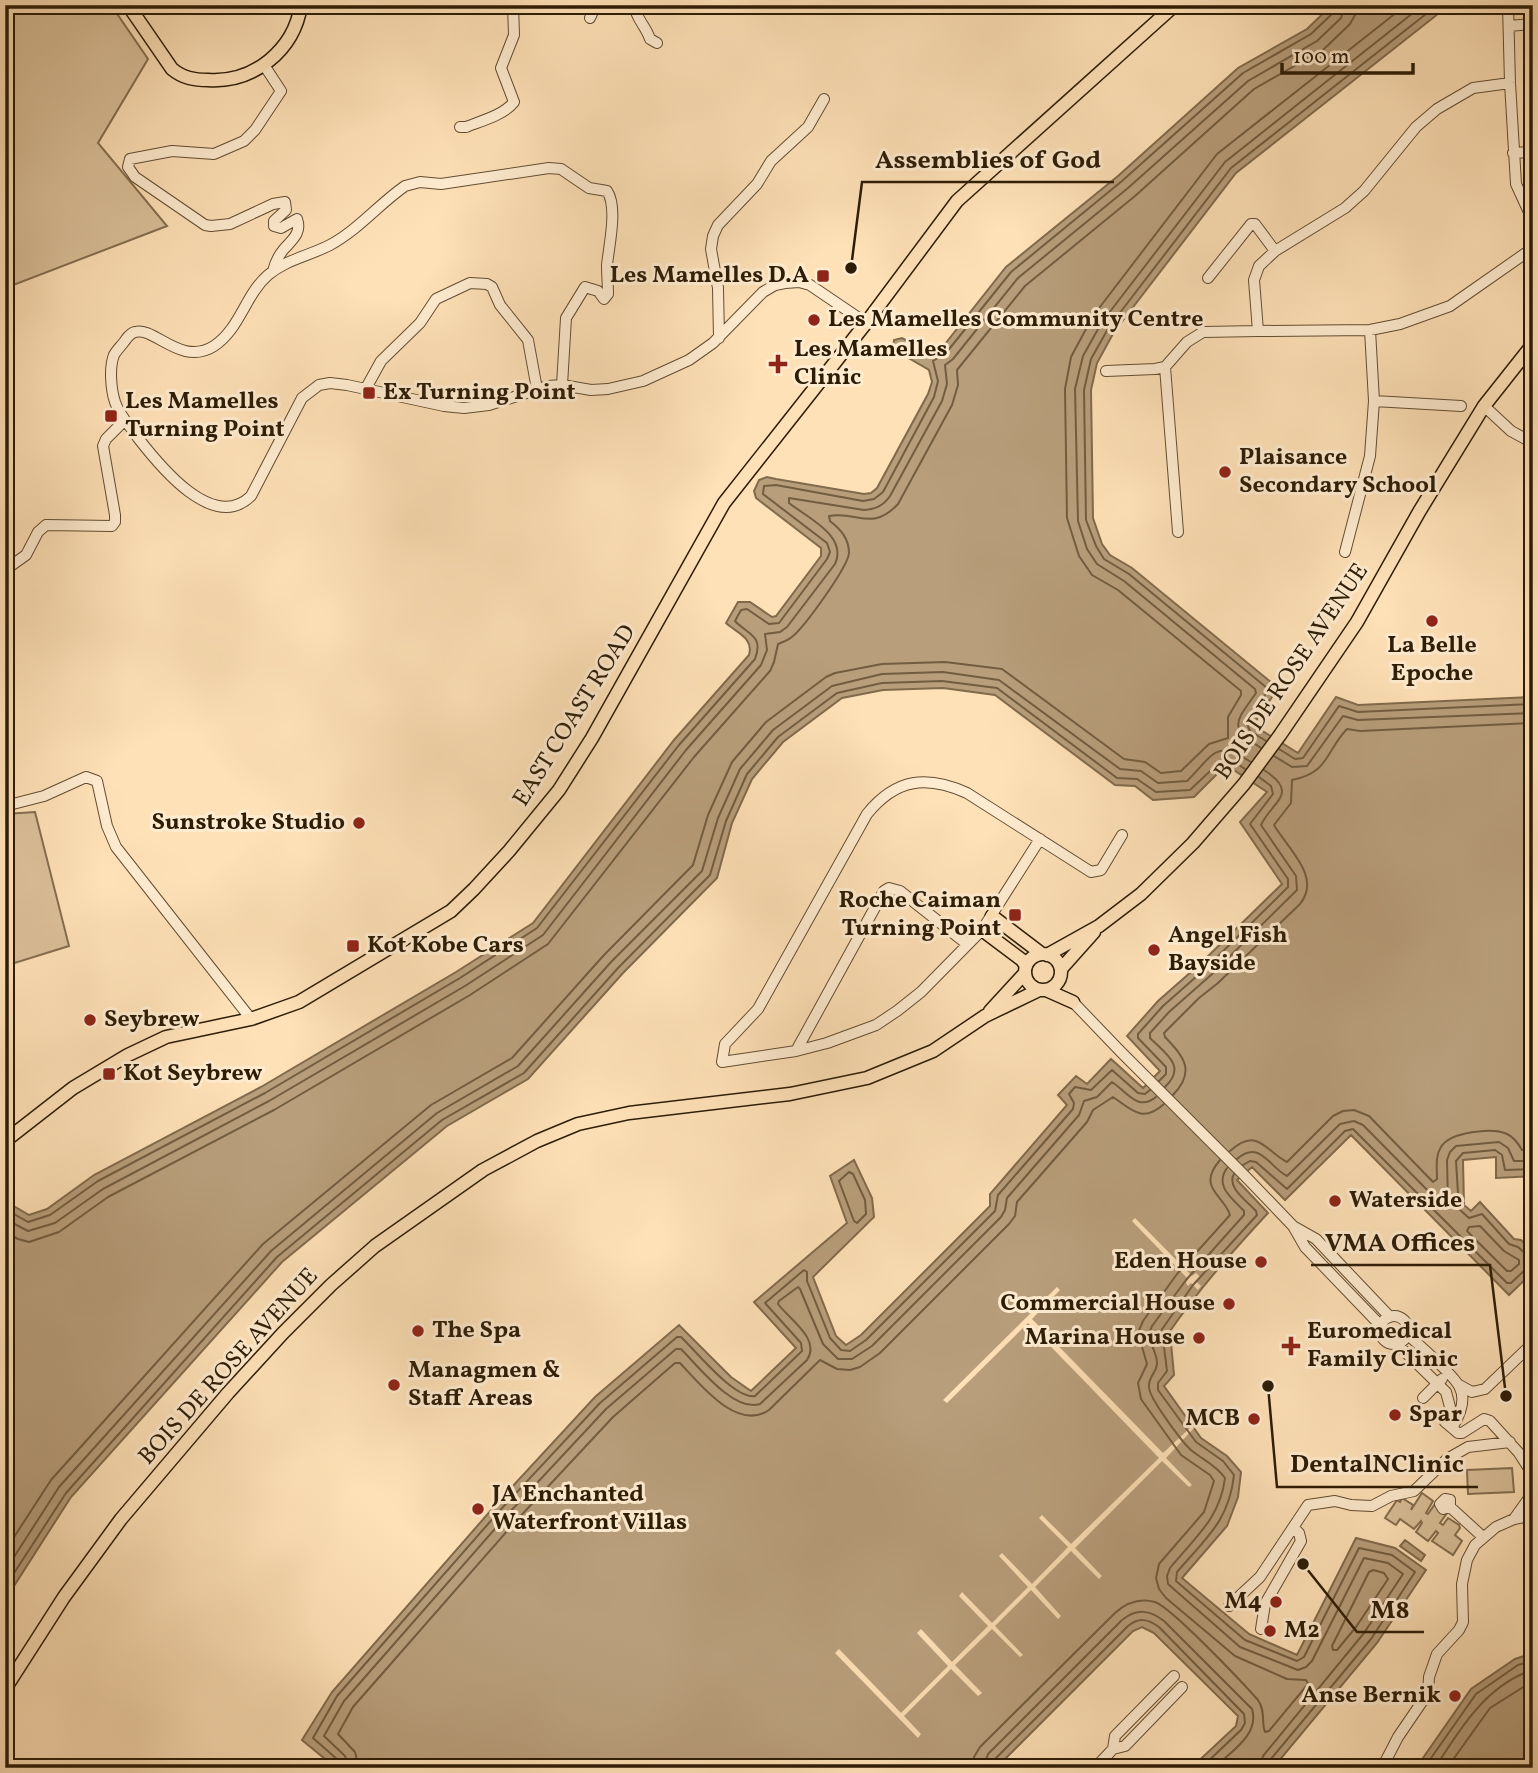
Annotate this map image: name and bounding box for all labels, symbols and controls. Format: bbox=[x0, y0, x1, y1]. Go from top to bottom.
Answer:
scale bar bbox=[1282, 32, 1414, 76]
text: 100 m bbox=[1293, 43, 1350, 72]
callout: Assemblies of God bbox=[862, 135, 1114, 182]
text: Assemblies of God bbox=[875, 143, 1101, 179]
place label: Les Mamelles D.A bbox=[610, 259, 809, 293]
marker: Les Mamelles D.A bbox=[815, 268, 831, 284]
place label: Les Mamelles Community Centre bbox=[828, 303, 1203, 337]
marker: Les Mamelles Community Centre bbox=[806, 312, 822, 328]
place label: Les Mamelles Clinic bbox=[794, 333, 948, 395]
marker: Les Mamelles Clinic bbox=[768, 354, 788, 374]
place label: Ex Turning Point bbox=[383, 376, 576, 410]
place label: Les Mamelles Turning Point bbox=[125, 385, 285, 447]
marker: Ex Turning Point bbox=[361, 385, 377, 401]
marker: Les Mamelles Turning Point bbox=[103, 408, 119, 424]
place label: Plaisance Secondary School bbox=[1239, 441, 1437, 503]
marker: Plaisance Secondary School bbox=[1217, 464, 1233, 480]
street label: BOIS DE ROSE AVENUE bbox=[1207, 557, 1377, 787]
marker: La Belle Epoche bbox=[1424, 613, 1440, 629]
street label: EAST COAST ROAD bbox=[505, 618, 645, 814]
place label: La Belle Epoche bbox=[1387, 629, 1477, 691]
place label: Sunstroke Studio bbox=[152, 806, 345, 840]
marker: Sunstroke Studio bbox=[351, 815, 367, 831]
place label: Roche Caiman Turning Point bbox=[839, 884, 1001, 946]
marker: Roche Caiman Turning Point bbox=[1007, 907, 1023, 923]
place label: Angel Fish Bayside bbox=[1168, 919, 1288, 981]
place label: Kot Kobe Cars bbox=[367, 929, 524, 963]
marker: Kot Kobe Cars bbox=[345, 938, 361, 954]
marker: Angel Fish Bayside bbox=[1146, 942, 1162, 958]
place label: Seybrew bbox=[104, 1003, 200, 1037]
marker: Seybrew bbox=[82, 1012, 98, 1028]
place label: Kot Seybrew bbox=[123, 1057, 263, 1091]
marker: Kot Seybrew bbox=[101, 1066, 117, 1082]
place label: Waterside bbox=[1349, 1184, 1462, 1218]
marker: Waterside bbox=[1327, 1193, 1343, 1209]
callout: VMA Offices bbox=[1311, 1218, 1490, 1265]
text: VMA Offices bbox=[1325, 1226, 1475, 1262]
place label: Eden House bbox=[1114, 1245, 1247, 1279]
marker: Eden House bbox=[1253, 1254, 1269, 1270]
street label: BOIS DE ROSE AVENUE bbox=[131, 1261, 327, 1473]
place label: Commercial House bbox=[1000, 1287, 1215, 1321]
marker: Commercial House bbox=[1221, 1296, 1237, 1312]
place label: The Spa bbox=[432, 1314, 521, 1348]
place label: Euromedical Family Clinic bbox=[1307, 1315, 1458, 1377]
place label: Marina House bbox=[1025, 1321, 1185, 1355]
marker: The Spa bbox=[410, 1323, 426, 1339]
marker: Marina House bbox=[1191, 1330, 1207, 1346]
marker: Euromedical Family Clinic bbox=[1281, 1336, 1301, 1356]
place label: Managmen & Staff Areas bbox=[408, 1354, 561, 1416]
marker: Managmen & Staff Areas bbox=[386, 1377, 402, 1393]
place label: Spar bbox=[1409, 1398, 1462, 1432]
place label: MCB bbox=[1186, 1402, 1240, 1436]
marker: Spar bbox=[1387, 1407, 1403, 1423]
marker: MCB bbox=[1246, 1411, 1262, 1427]
callout: DentalNClinic bbox=[1277, 1440, 1478, 1487]
text: DentalNClinic bbox=[1290, 1447, 1464, 1483]
place label: JA Enchanted Waterfront Villas bbox=[491, 1478, 687, 1540]
marker: JA Enchanted Waterfront Villas bbox=[470, 1501, 486, 1517]
place label: M4 bbox=[1224, 1585, 1262, 1619]
callout: M8 bbox=[1357, 1585, 1424, 1632]
text: M8 bbox=[1370, 1593, 1410, 1629]
marker: M4 bbox=[1268, 1594, 1284, 1610]
place label: M2 bbox=[1284, 1614, 1320, 1648]
marker: M2 bbox=[1262, 1623, 1278, 1639]
place label: Anse Bernik bbox=[1302, 1679, 1441, 1713]
marker: Anse Bernik bbox=[1447, 1688, 1463, 1704]

